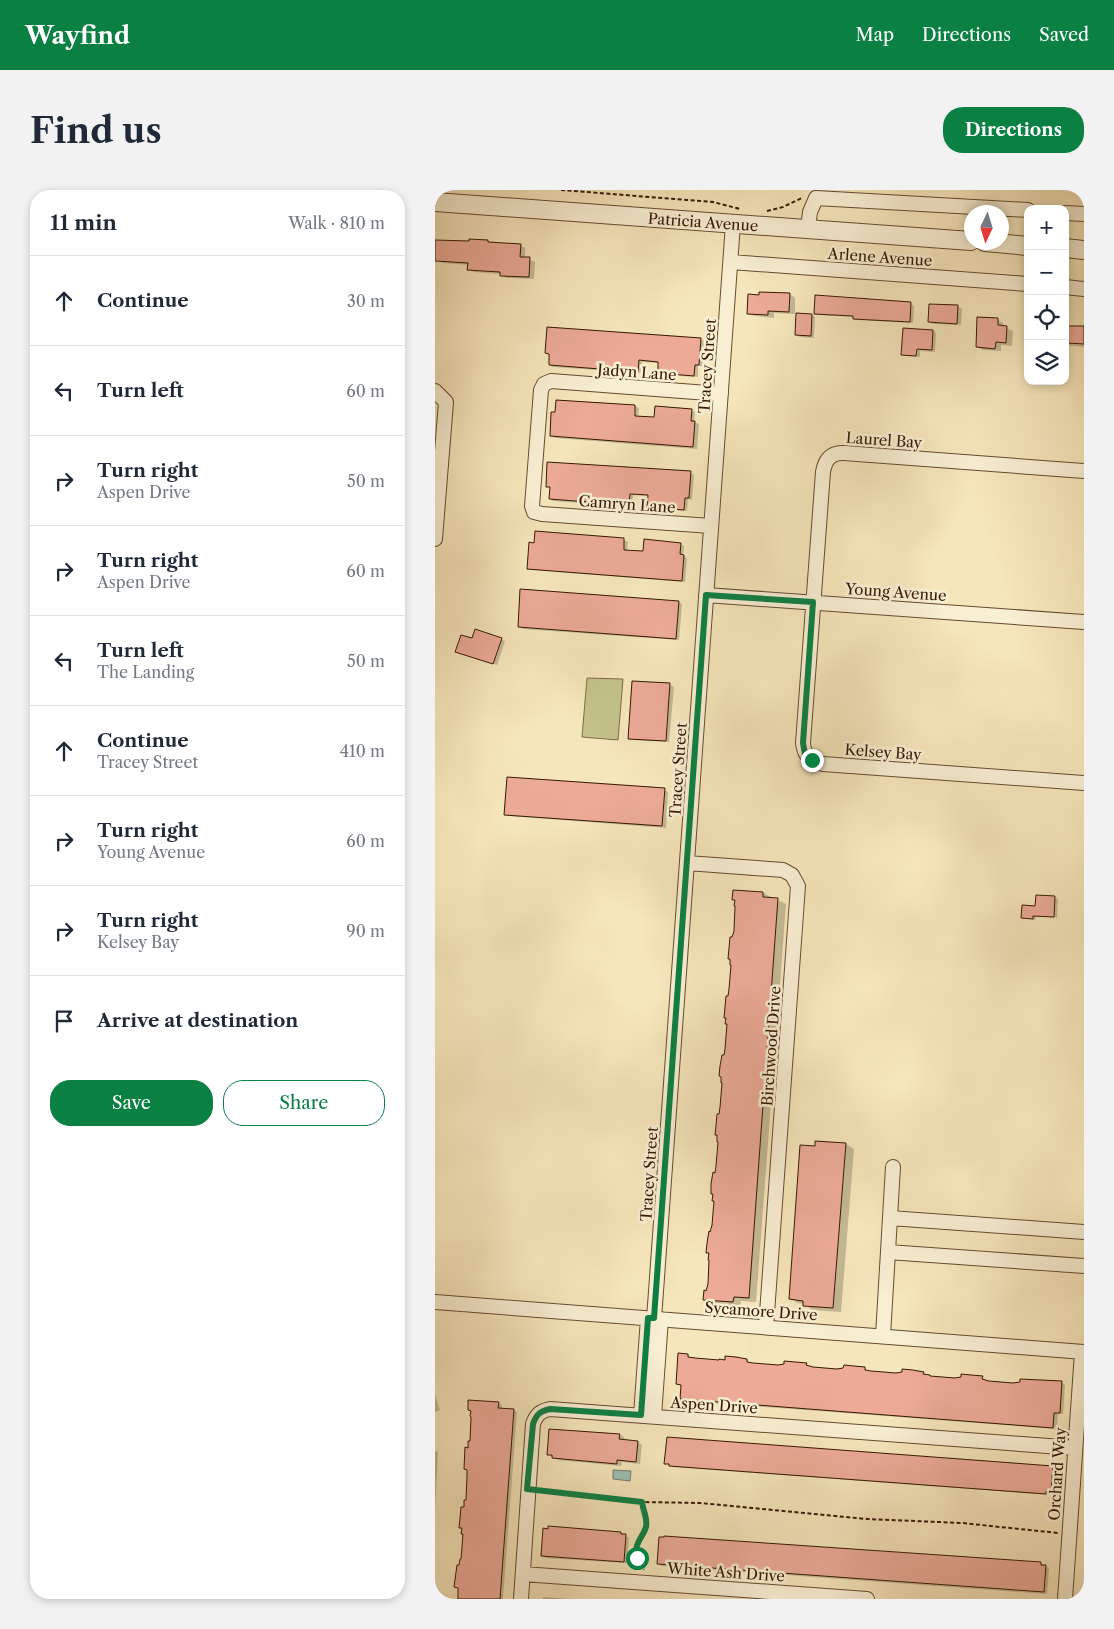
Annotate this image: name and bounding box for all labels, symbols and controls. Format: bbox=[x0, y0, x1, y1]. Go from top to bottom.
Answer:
text: Wayfind bbox=[25, 21, 130, 50]
text: Map bbox=[855, 24, 894, 46]
text: Directions bbox=[922, 24, 1011, 46]
text: Saved bbox=[1039, 24, 1089, 46]
button: Directions bbox=[943, 107, 1084, 153]
text: Find us bbox=[30, 109, 162, 152]
north arrow bbox=[964, 205, 1009, 250]
map controls bbox=[1024, 205, 1069, 385]
button: + bbox=[1024, 205, 1069, 250]
street label: Patricia Avenue bbox=[647, 209, 759, 235]
text: 11 min bbox=[50, 210, 117, 235]
text: Walk · 810 m bbox=[288, 213, 385, 233]
street label: Arlene Avenue bbox=[826, 244, 933, 270]
button: − bbox=[1024, 250, 1069, 295]
icon: ahead bbox=[50, 287, 78, 315]
text: Continue bbox=[97, 289, 189, 312]
text: 30 m bbox=[347, 291, 385, 311]
button: locate bbox=[1024, 295, 1069, 340]
street label: Tracey Street bbox=[694, 317, 720, 414]
button: layers bbox=[1024, 340, 1069, 385]
street label: Jadyn Lane bbox=[595, 360, 677, 384]
icon: left bbox=[50, 377, 78, 405]
text: Turn left bbox=[97, 379, 184, 402]
text: 60 m bbox=[346, 381, 385, 401]
street label: Laurel Bay bbox=[845, 428, 923, 452]
text: Turn right bbox=[97, 459, 198, 482]
icon: right bbox=[50, 467, 78, 495]
text: 50 m bbox=[347, 471, 385, 491]
text: Aspen Drive bbox=[97, 482, 191, 502]
street label: Camryn Lane bbox=[578, 491, 676, 517]
text: Turn right bbox=[97, 549, 198, 572]
icon: right bbox=[50, 557, 78, 585]
text: 60 m bbox=[346, 561, 385, 581]
text: Aspen Drive bbox=[97, 572, 191, 592]
street label: Young Avenue bbox=[844, 579, 947, 605]
text: Turn left bbox=[97, 639, 184, 662]
icon: left bbox=[50, 647, 78, 675]
text: 50 m bbox=[347, 651, 385, 671]
text: The Landing bbox=[97, 662, 194, 682]
street label: Tracey Street bbox=[665, 721, 691, 818]
text: Continue bbox=[97, 729, 189, 752]
icon: ahead bbox=[50, 737, 78, 765]
street label: Kelsey Bay bbox=[844, 740, 923, 764]
text: 410 m bbox=[340, 741, 385, 761]
route end bbox=[801, 749, 824, 772]
text: Tracey Street bbox=[97, 752, 198, 772]
text: Turn right bbox=[97, 819, 198, 842]
icon: right bbox=[50, 827, 78, 855]
text: 60 m bbox=[346, 831, 385, 851]
text: Young Avenue bbox=[97, 842, 205, 862]
text: Turn right bbox=[97, 909, 198, 932]
icon: right bbox=[50, 917, 78, 945]
text: 90 m bbox=[346, 921, 385, 941]
text: Kelsey Bay bbox=[97, 932, 179, 952]
street label: Birchwood Drive bbox=[757, 985, 785, 1107]
icon: arrive bbox=[50, 1007, 78, 1035]
text: Arrive at destination bbox=[97, 1009, 298, 1032]
button: Save bbox=[50, 1080, 213, 1126]
button: Share bbox=[223, 1080, 385, 1126]
street label: Tracey Street bbox=[636, 1125, 662, 1222]
street label: Sycamore Drive bbox=[704, 1298, 818, 1324]
street label: Aspen Drive bbox=[669, 1392, 758, 1418]
street label: Orchard Way bbox=[1044, 1426, 1070, 1521]
route start bbox=[626, 1547, 649, 1570]
street label: White Ash Drive bbox=[666, 1558, 785, 1586]

